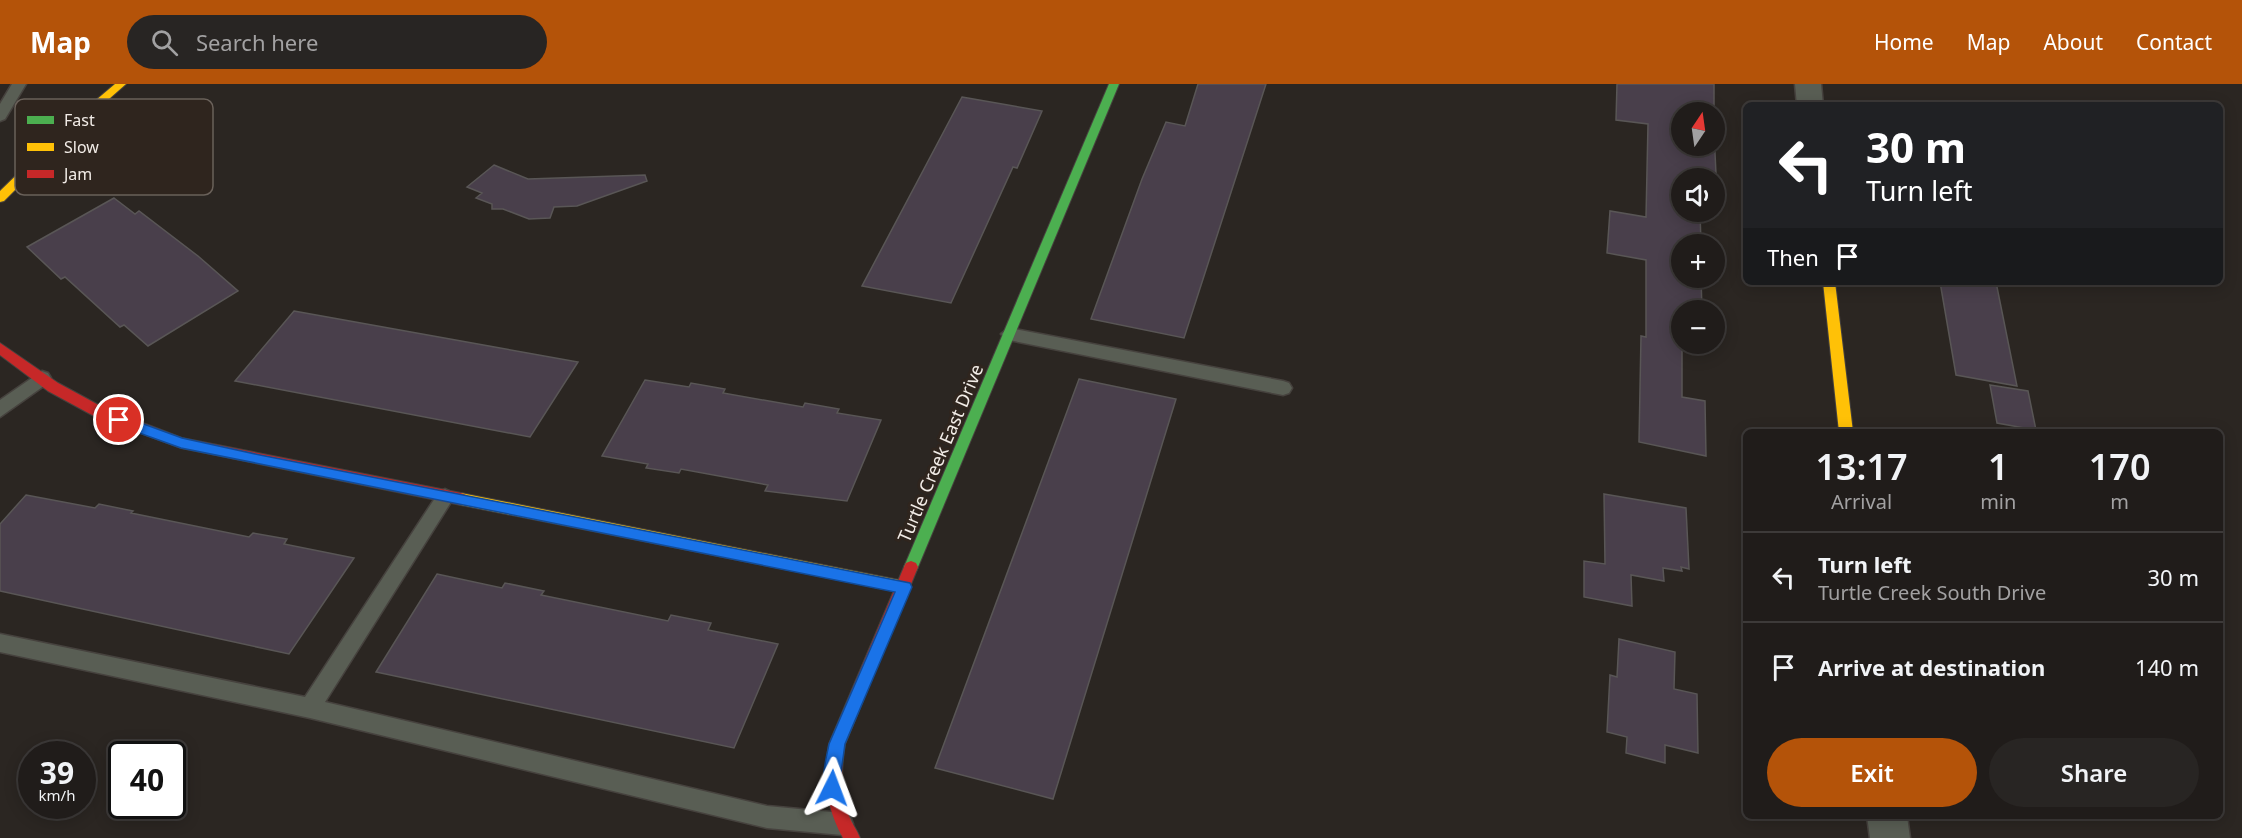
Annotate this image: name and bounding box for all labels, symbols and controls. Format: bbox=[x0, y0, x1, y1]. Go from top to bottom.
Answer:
search box bbox=[127, 15, 547, 69]
text: Map bbox=[30, 23, 91, 61]
icon: search bbox=[148, 26, 181, 59]
text: Search here bbox=[196, 27, 318, 57]
text: Home bbox=[1874, 28, 1934, 56]
text: Map bbox=[1967, 28, 2010, 56]
text: About bbox=[2043, 28, 2103, 56]
text: Contact bbox=[2136, 28, 2212, 56]
legend bbox=[15, 99, 213, 195]
north arrow bbox=[1671, 102, 1725, 156]
map controls bbox=[1671, 102, 1725, 354]
text: Fast bbox=[64, 109, 95, 131]
text: 30 m bbox=[1866, 118, 1966, 175]
icon: left bbox=[1767, 126, 1845, 204]
text: Slow bbox=[64, 136, 99, 158]
text: Jam bbox=[62, 163, 92, 185]
button: sound bbox=[1671, 168, 1725, 222]
text: Turn left bbox=[1866, 172, 1972, 209]
button: + bbox=[1671, 234, 1725, 288]
icon: arrive bbox=[1831, 240, 1864, 273]
text: Then bbox=[1767, 242, 1819, 272]
button: − bbox=[1671, 300, 1725, 354]
street label: Turtle Creek East Drive bbox=[892, 360, 988, 546]
pin bbox=[93, 394, 144, 445]
icon: arrive bbox=[102, 403, 135, 436]
text: 13:17 bbox=[1815, 442, 1908, 491]
text: 1 bbox=[1988, 442, 2009, 491]
text: 170 bbox=[2089, 442, 2151, 491]
text: Arrival bbox=[1831, 488, 1892, 515]
text: min bbox=[1980, 488, 2016, 515]
text: m bbox=[2110, 488, 2129, 515]
text: Turn left bbox=[1818, 549, 1912, 579]
icon: left bbox=[1767, 561, 1800, 594]
text: 30 m bbox=[2148, 562, 2199, 592]
text: Turtle Creek South Drive bbox=[1818, 579, 2046, 606]
icon: arrive bbox=[1767, 651, 1800, 684]
text: Arrive at destination bbox=[1818, 652, 2045, 682]
text: 140 m bbox=[2135, 652, 2199, 682]
button: Exit bbox=[1767, 738, 1977, 807]
button: Share bbox=[1989, 738, 2199, 807]
speed limit sign: 40 bbox=[108, 741, 186, 819]
text: 39 bbox=[40, 752, 74, 793]
position arrow bbox=[800, 756, 864, 820]
text: km/h bbox=[39, 785, 75, 805]

